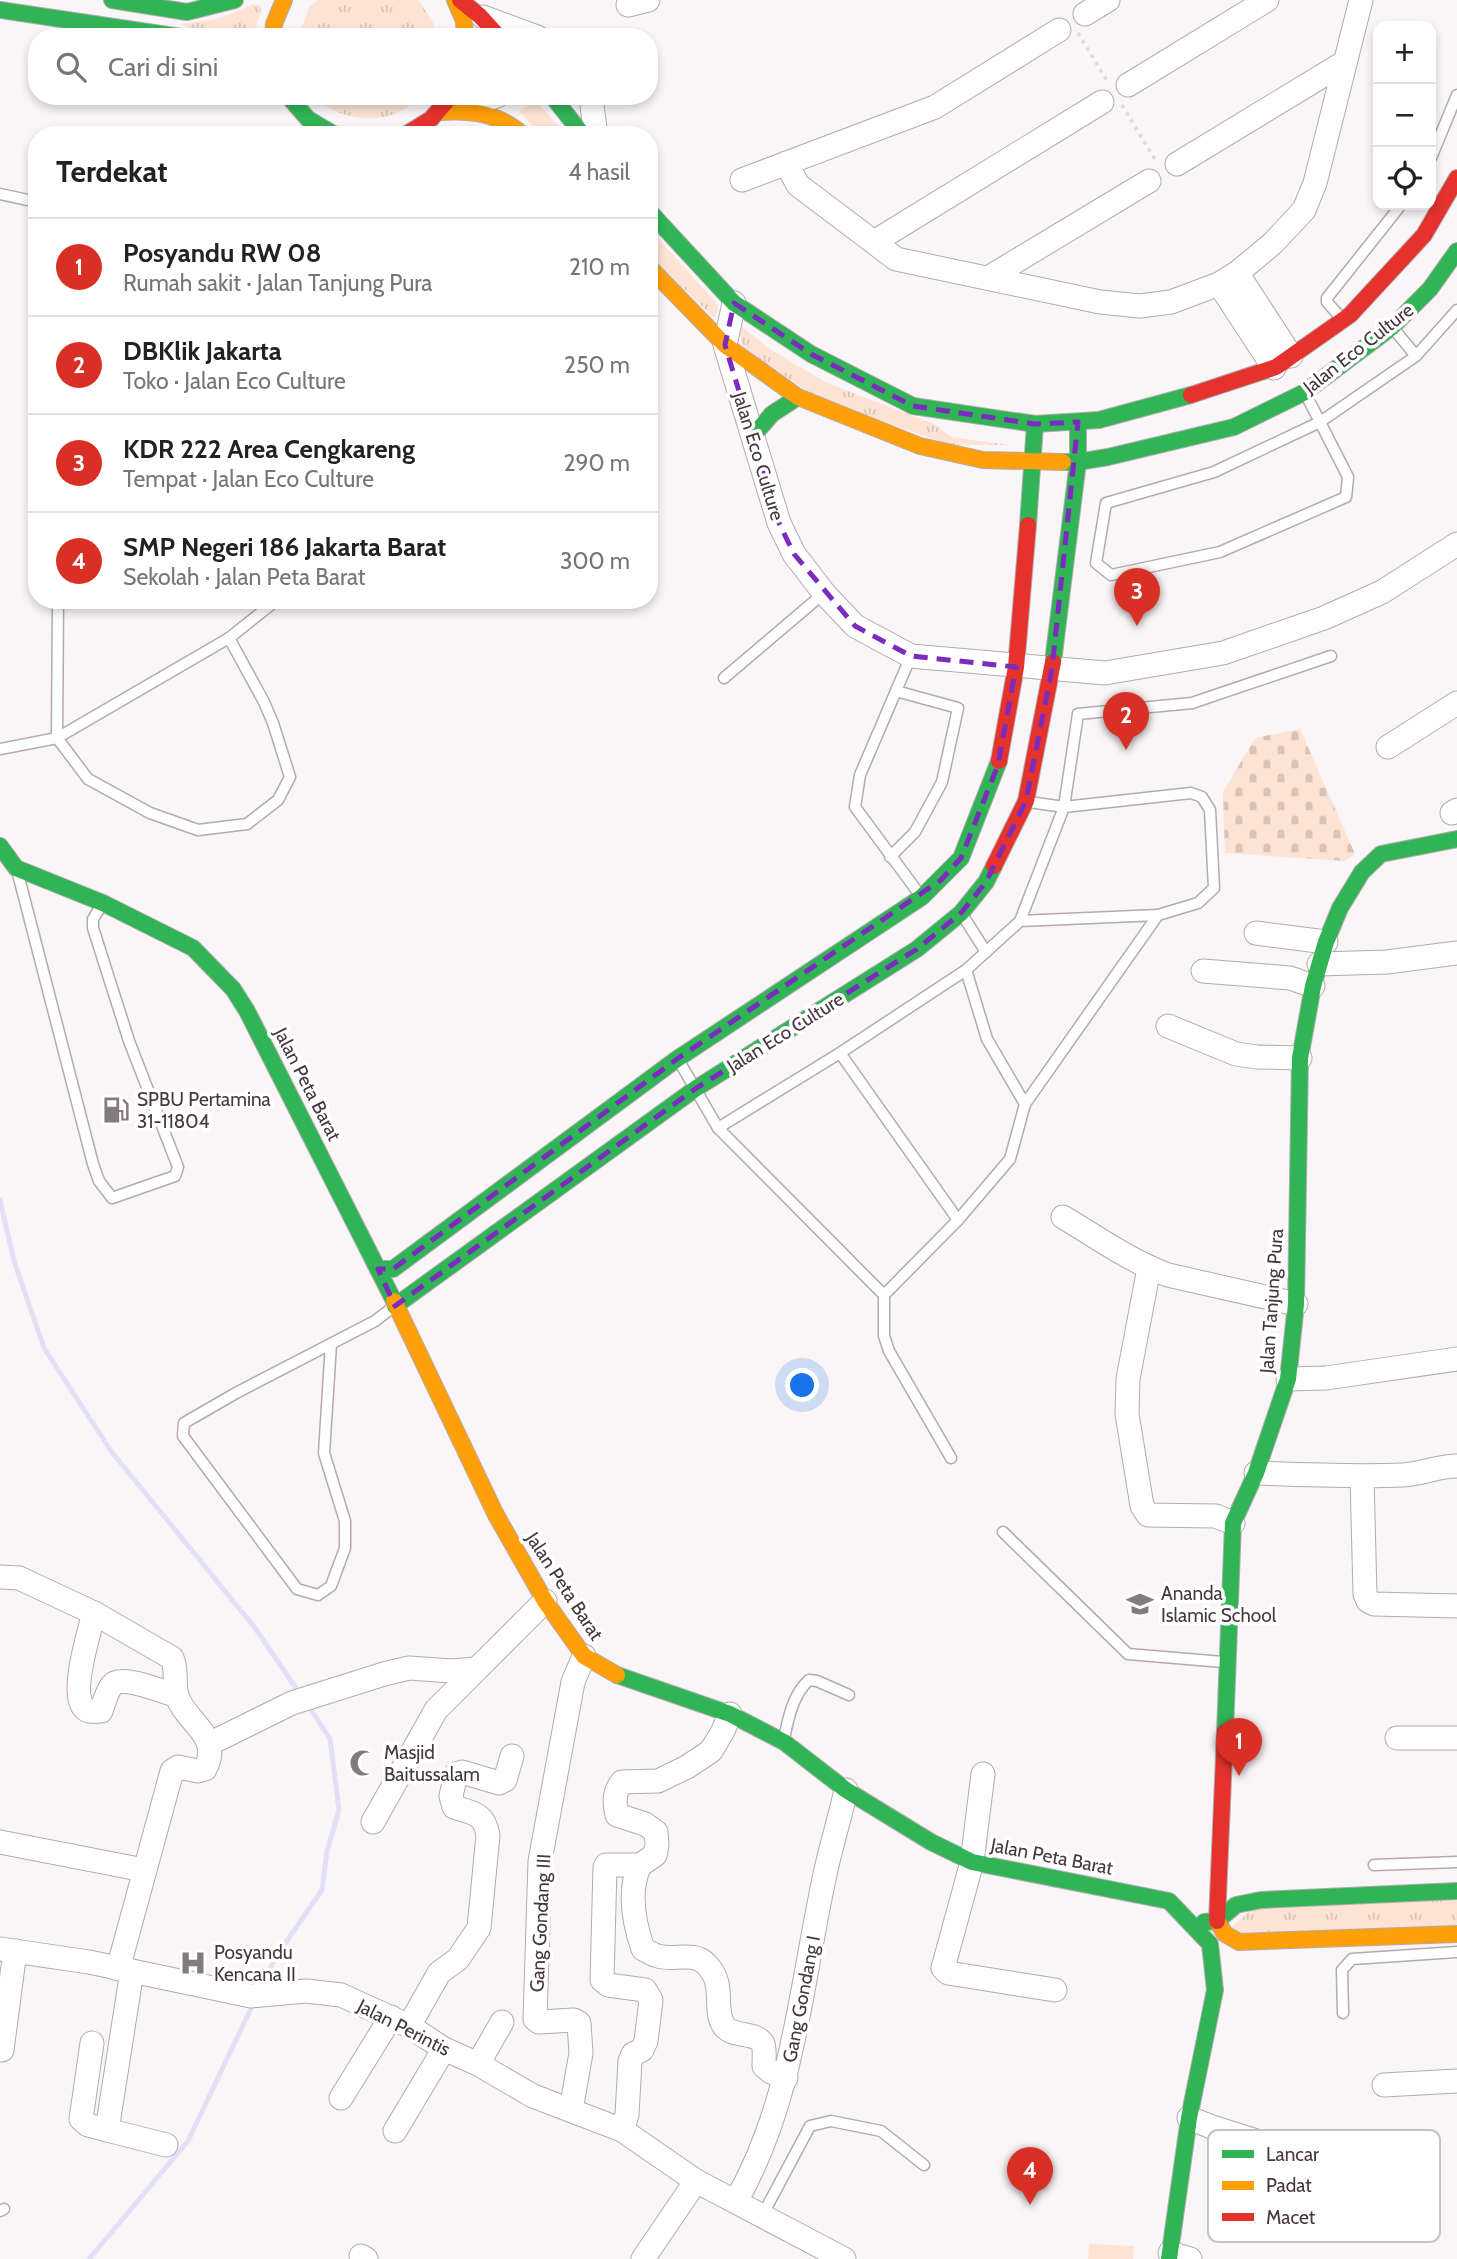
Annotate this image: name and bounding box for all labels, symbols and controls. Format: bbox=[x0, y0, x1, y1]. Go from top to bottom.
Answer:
map controls bbox=[1373, 21, 1436, 210]
button: + bbox=[1373, 21, 1436, 84]
search box bbox=[28, 28, 658, 105]
icon: search bbox=[52, 48, 90, 86]
text: Cari di sini bbox=[108, 51, 218, 83]
button: − bbox=[1373, 84, 1436, 147]
button: locate bbox=[1373, 147, 1436, 210]
text: Terdekat bbox=[56, 153, 168, 190]
text: 4 hasil bbox=[568, 158, 630, 186]
text: Posyandu RW 08 bbox=[123, 237, 321, 269]
text: 1 bbox=[75, 253, 83, 281]
text: 210 m bbox=[569, 253, 630, 281]
text: Rumah sakit · Jalan Tanjung Pura bbox=[123, 269, 432, 297]
street label: Jalan Eco Culture bbox=[1298, 298, 1418, 399]
text: DBKlik Jakarta bbox=[123, 335, 282, 367]
text: 2 bbox=[73, 351, 85, 379]
text: 250 m bbox=[564, 351, 630, 379]
text: Toko · Jalan Eco Culture bbox=[123, 367, 346, 395]
street label: Jalan Eco Culture bbox=[728, 388, 789, 524]
text: KDR 222 Area Cengkareng bbox=[123, 433, 415, 465]
text: 3 bbox=[73, 449, 85, 477]
text: 290 m bbox=[563, 449, 630, 477]
text: Tempat · Jalan Eco Culture bbox=[123, 465, 374, 493]
text: SMP Negeri 186 Jakarta Barat bbox=[123, 531, 446, 563]
text: 4 bbox=[72, 547, 86, 575]
text: 300 m bbox=[560, 547, 630, 575]
text: Sekolah · Jalan Peta Barat bbox=[123, 563, 366, 591]
pin: 3 bbox=[1114, 568, 1160, 626]
pin: 2 bbox=[1103, 692, 1149, 750]
street label: Jalan Eco Culture bbox=[722, 987, 848, 1078]
street label: Jalan Peta Barat bbox=[269, 1023, 346, 1145]
place label: SPBU Pertamina 31-11804 bbox=[137, 1088, 271, 1133]
fuel station icon: SPBU Pertamina 31-11804 bbox=[101, 1095, 131, 1125]
street label: Jalan Tanjung Pura bbox=[1255, 1228, 1288, 1375]
your location bbox=[785, 1368, 819, 1402]
street label: Jalan Peta Barat bbox=[521, 1527, 608, 1645]
place label: Ananda Islamic School bbox=[1161, 1582, 1277, 1627]
school or university icon: Ananda Islamic School bbox=[1125, 1589, 1155, 1619]
pin: 1 bbox=[1216, 1718, 1262, 1776]
place label: Masjid Baitussalam bbox=[384, 1741, 480, 1786]
mosque icon: Masjid Baitussalam bbox=[348, 1748, 378, 1778]
street label: Jalan Peta Barat bbox=[988, 1833, 1116, 1880]
street label: Gang Gondang III bbox=[525, 1853, 556, 1993]
street label: Gang Gondang I bbox=[778, 1934, 825, 2065]
place label: Posyandu Kencana II bbox=[214, 1941, 296, 1986]
hospital icon: Posyandu Kencana II bbox=[178, 1948, 208, 1978]
street label: Jalan Perintis bbox=[352, 1994, 454, 2061]
legend bbox=[1208, 2130, 1440, 2242]
text: Lancar bbox=[1266, 2143, 1319, 2166]
pin: 4 bbox=[1007, 2147, 1053, 2205]
text: Padat bbox=[1266, 2174, 1312, 2197]
text: Macet bbox=[1266, 2206, 1316, 2229]

